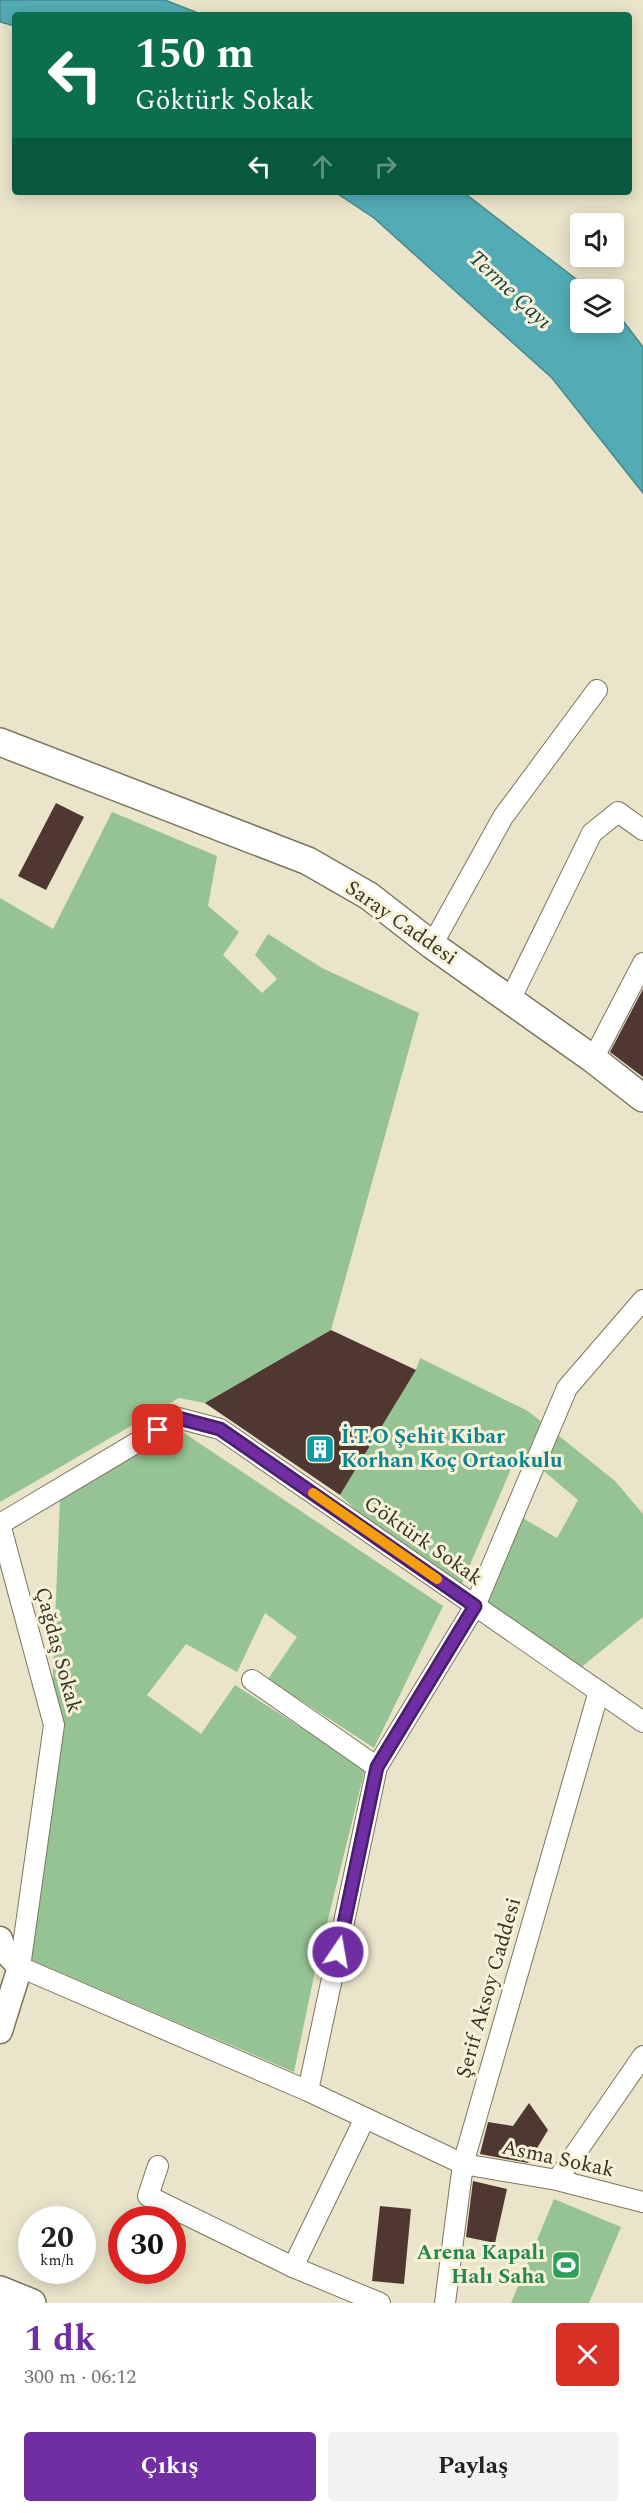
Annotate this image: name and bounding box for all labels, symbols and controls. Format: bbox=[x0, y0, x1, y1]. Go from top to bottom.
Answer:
text: 150 m bbox=[135, 23, 254, 86]
icon: left bbox=[36, 36, 114, 114]
text: Göktürk Sokak bbox=[135, 80, 314, 122]
icon: left bbox=[243, 150, 276, 183]
icon: ahead bbox=[306, 150, 339, 183]
icon: right bbox=[369, 150, 402, 183]
map controls bbox=[570, 213, 624, 333]
button: sound bbox=[570, 213, 624, 267]
water label: Terme Çayı bbox=[461, 243, 559, 337]
button: layers bbox=[570, 279, 624, 333]
street label: Saray Caddesi bbox=[338, 872, 464, 974]
pin bbox=[132, 1404, 183, 1455]
icon: arrive bbox=[141, 1413, 174, 1446]
place label: İ.T.O Şehit Kibar Korhan Koç Ortaokulu bbox=[341, 1421, 563, 1477]
building icon: İ.T.O Şehit Kibar Korhan Koç Ortaokulu bbox=[304, 1433, 336, 1465]
street label: Göktürk Sokak bbox=[357, 1488, 490, 1594]
street label: Çağdaş Sokak bbox=[26, 1583, 90, 1717]
street label: Şerif Aksoy Caddesi bbox=[448, 1894, 530, 2082]
position arrow bbox=[306, 1920, 370, 1984]
street label: Asma Sokak bbox=[499, 2131, 617, 2187]
speed limit sign: 30 bbox=[108, 2206, 186, 2284]
text: 20 bbox=[40, 2215, 74, 2261]
place label: Arena Kapalı Halı Saha bbox=[417, 2237, 545, 2293]
text: km/h bbox=[40, 2249, 74, 2272]
sports icon: Arena Kapalı Halı Saha bbox=[550, 2249, 582, 2281]
text: 1 dk bbox=[24, 2312, 96, 2367]
button: close bbox=[556, 2323, 619, 2386]
text: 300 m · 06:12 bbox=[24, 2362, 136, 2392]
button: Çıkış bbox=[24, 2432, 316, 2501]
button: Paylaş bbox=[328, 2432, 619, 2501]

